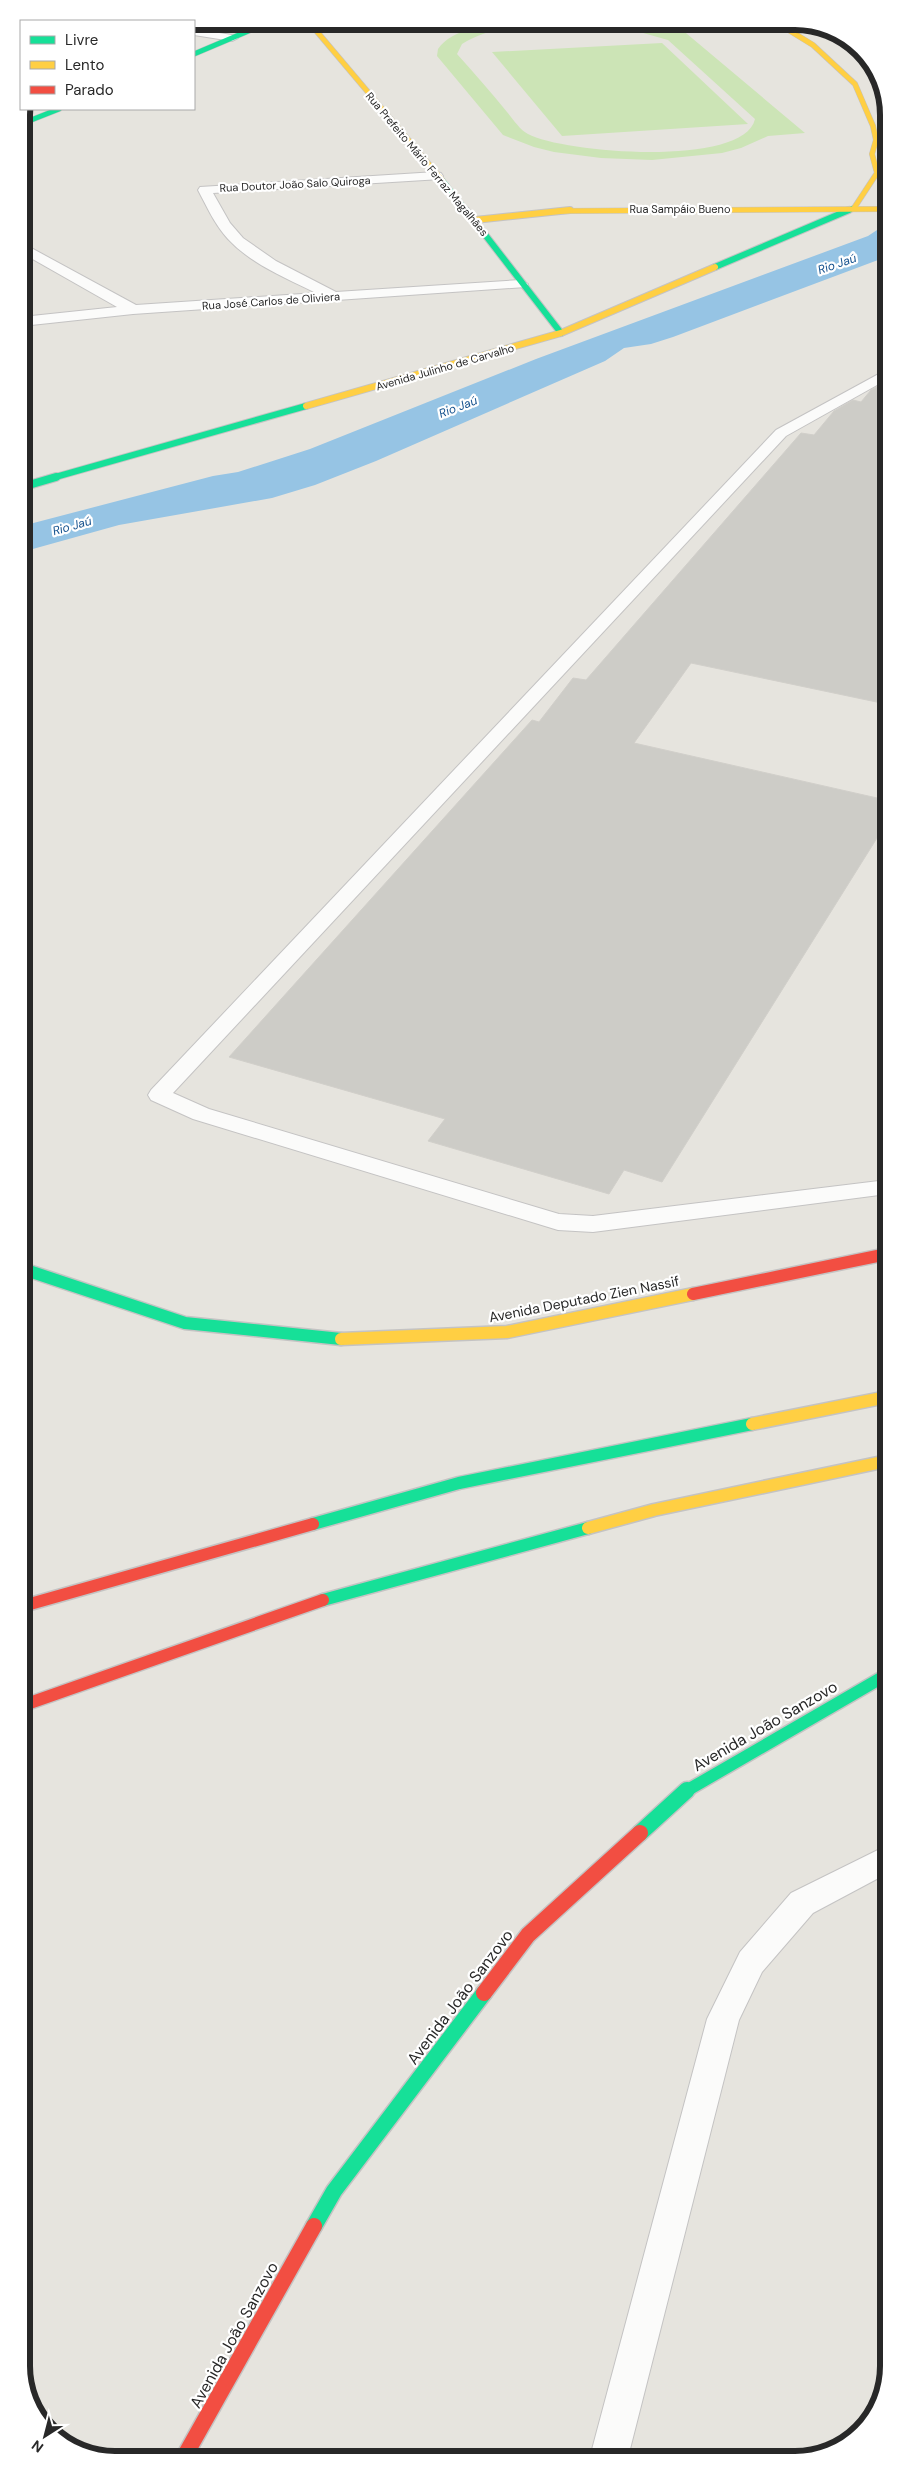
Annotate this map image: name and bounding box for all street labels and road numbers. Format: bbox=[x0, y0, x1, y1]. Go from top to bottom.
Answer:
street label: Rua Prefeito Mário Ferraz Magalhães bbox=[363, 89, 491, 239]
street label: Rua Doutor João Salo Quiroga bbox=[219, 173, 371, 195]
street label: Rua Sampáio Bueno bbox=[630, 202, 730, 216]
street label: Rua José Carlos de Oliviera bbox=[202, 289, 340, 313]
street label: Avenida Julinho de Carvalho bbox=[374, 341, 516, 393]
street label: Avenida Deputado Zien Nassif bbox=[487, 1272, 681, 1326]
street label: Avenida João Sanzovo bbox=[689, 1676, 841, 1776]
street label: Avenida João Sanzovo bbox=[402, 1925, 518, 2069]
street label: Avenida João Sanzovo bbox=[185, 2258, 283, 2412]

